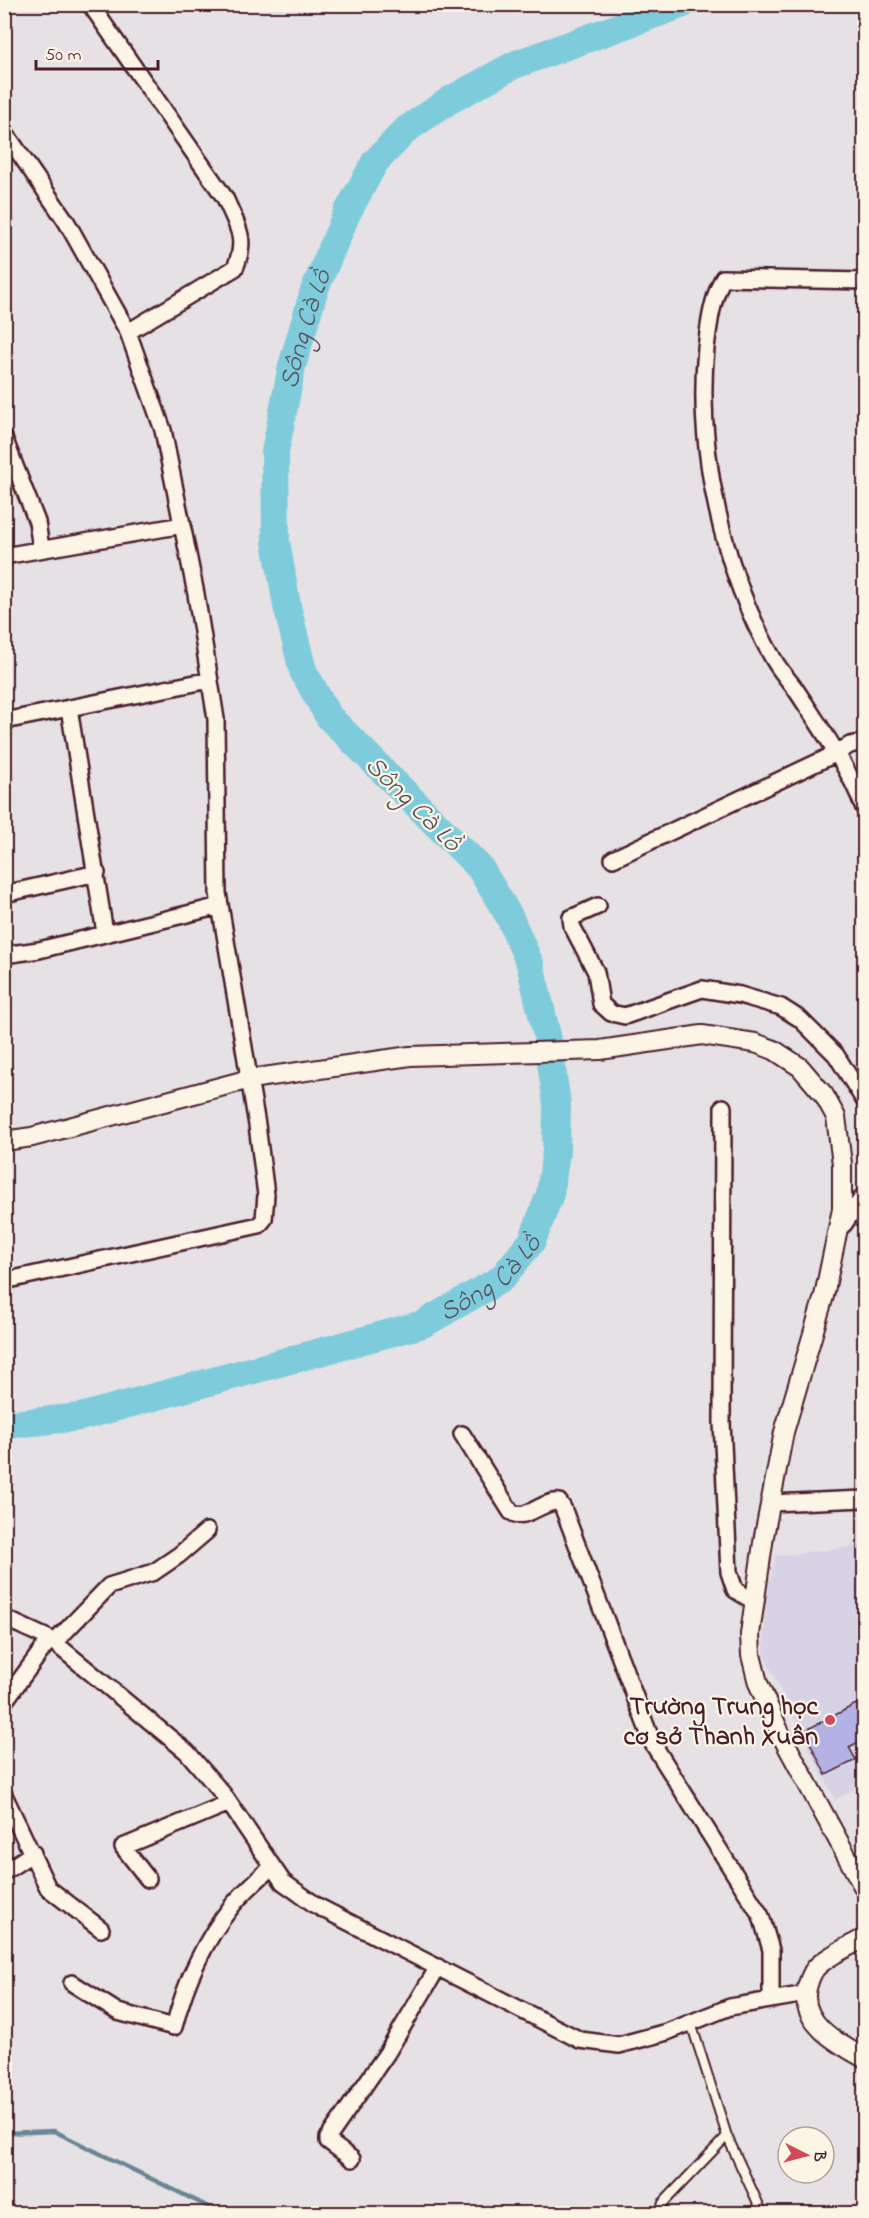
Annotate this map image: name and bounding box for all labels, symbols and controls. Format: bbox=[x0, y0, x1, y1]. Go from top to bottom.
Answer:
scale bar bbox=[36, 33, 158, 71]
text: 50 m bbox=[45, 43, 82, 69]
water label: Sông Cà Lồ bbox=[271, 263, 343, 392]
water label: Sông Cà Lồ bbox=[354, 748, 470, 863]
water label: Sông Cà Lồ bbox=[432, 1226, 553, 1333]
place label: Trường Trung học cơ sở Thanh Xuân bbox=[624, 1689, 819, 1757]
marker: Trường Trung học cơ sở Thanh Xuân bbox=[823, 1713, 837, 1727]
north arrow bbox=[776, 2125, 836, 2185]
text: B bbox=[806, 2149, 832, 2163]

